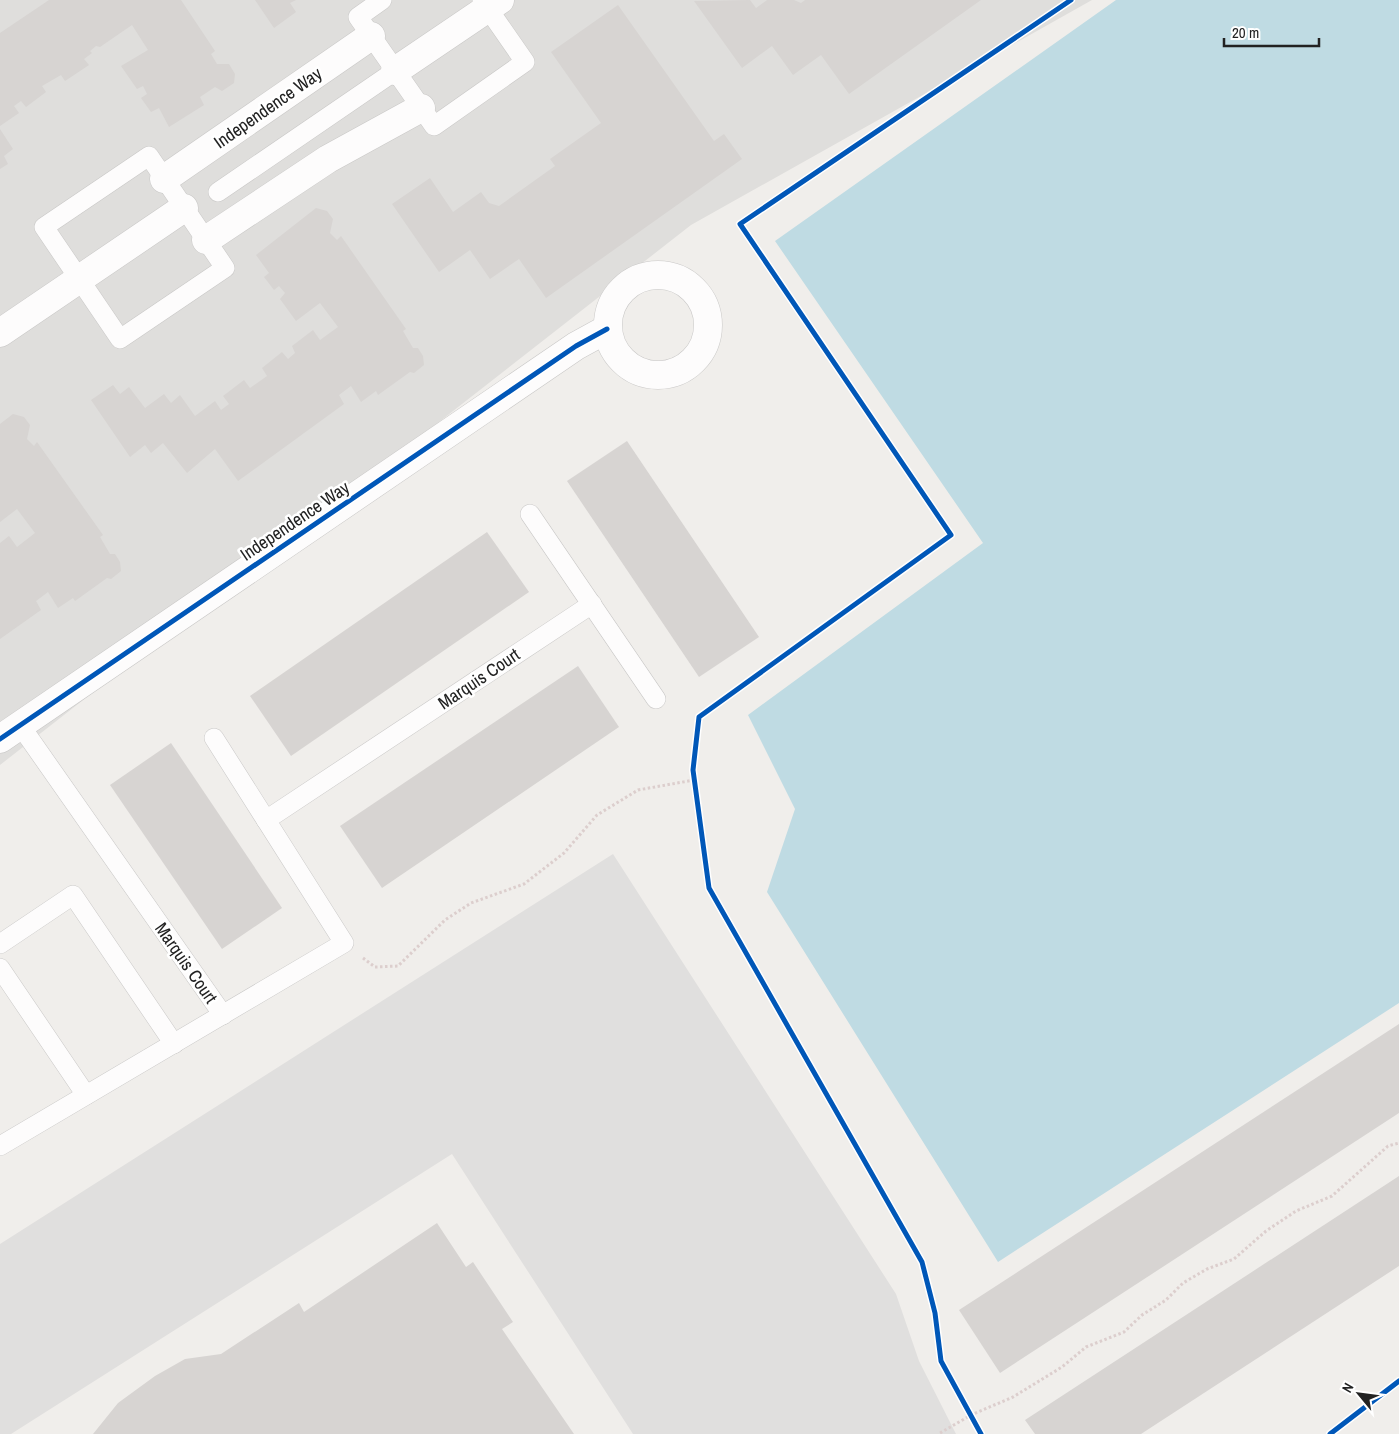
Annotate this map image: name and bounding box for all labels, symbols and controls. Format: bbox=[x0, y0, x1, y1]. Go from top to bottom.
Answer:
scale bar bbox=[1224, 15, 1319, 47]
text: 20 m bbox=[1232, 22, 1259, 43]
street label: Independence Way bbox=[209, 61, 327, 154]
street label: Independence Way bbox=[235, 474, 355, 566]
street label: Marquis Court bbox=[433, 642, 524, 715]
street label: Marquis Court bbox=[149, 917, 223, 1008]
north arrow bbox=[1334, 1369, 1384, 1419]
text: N bbox=[1338, 1380, 1358, 1396]

